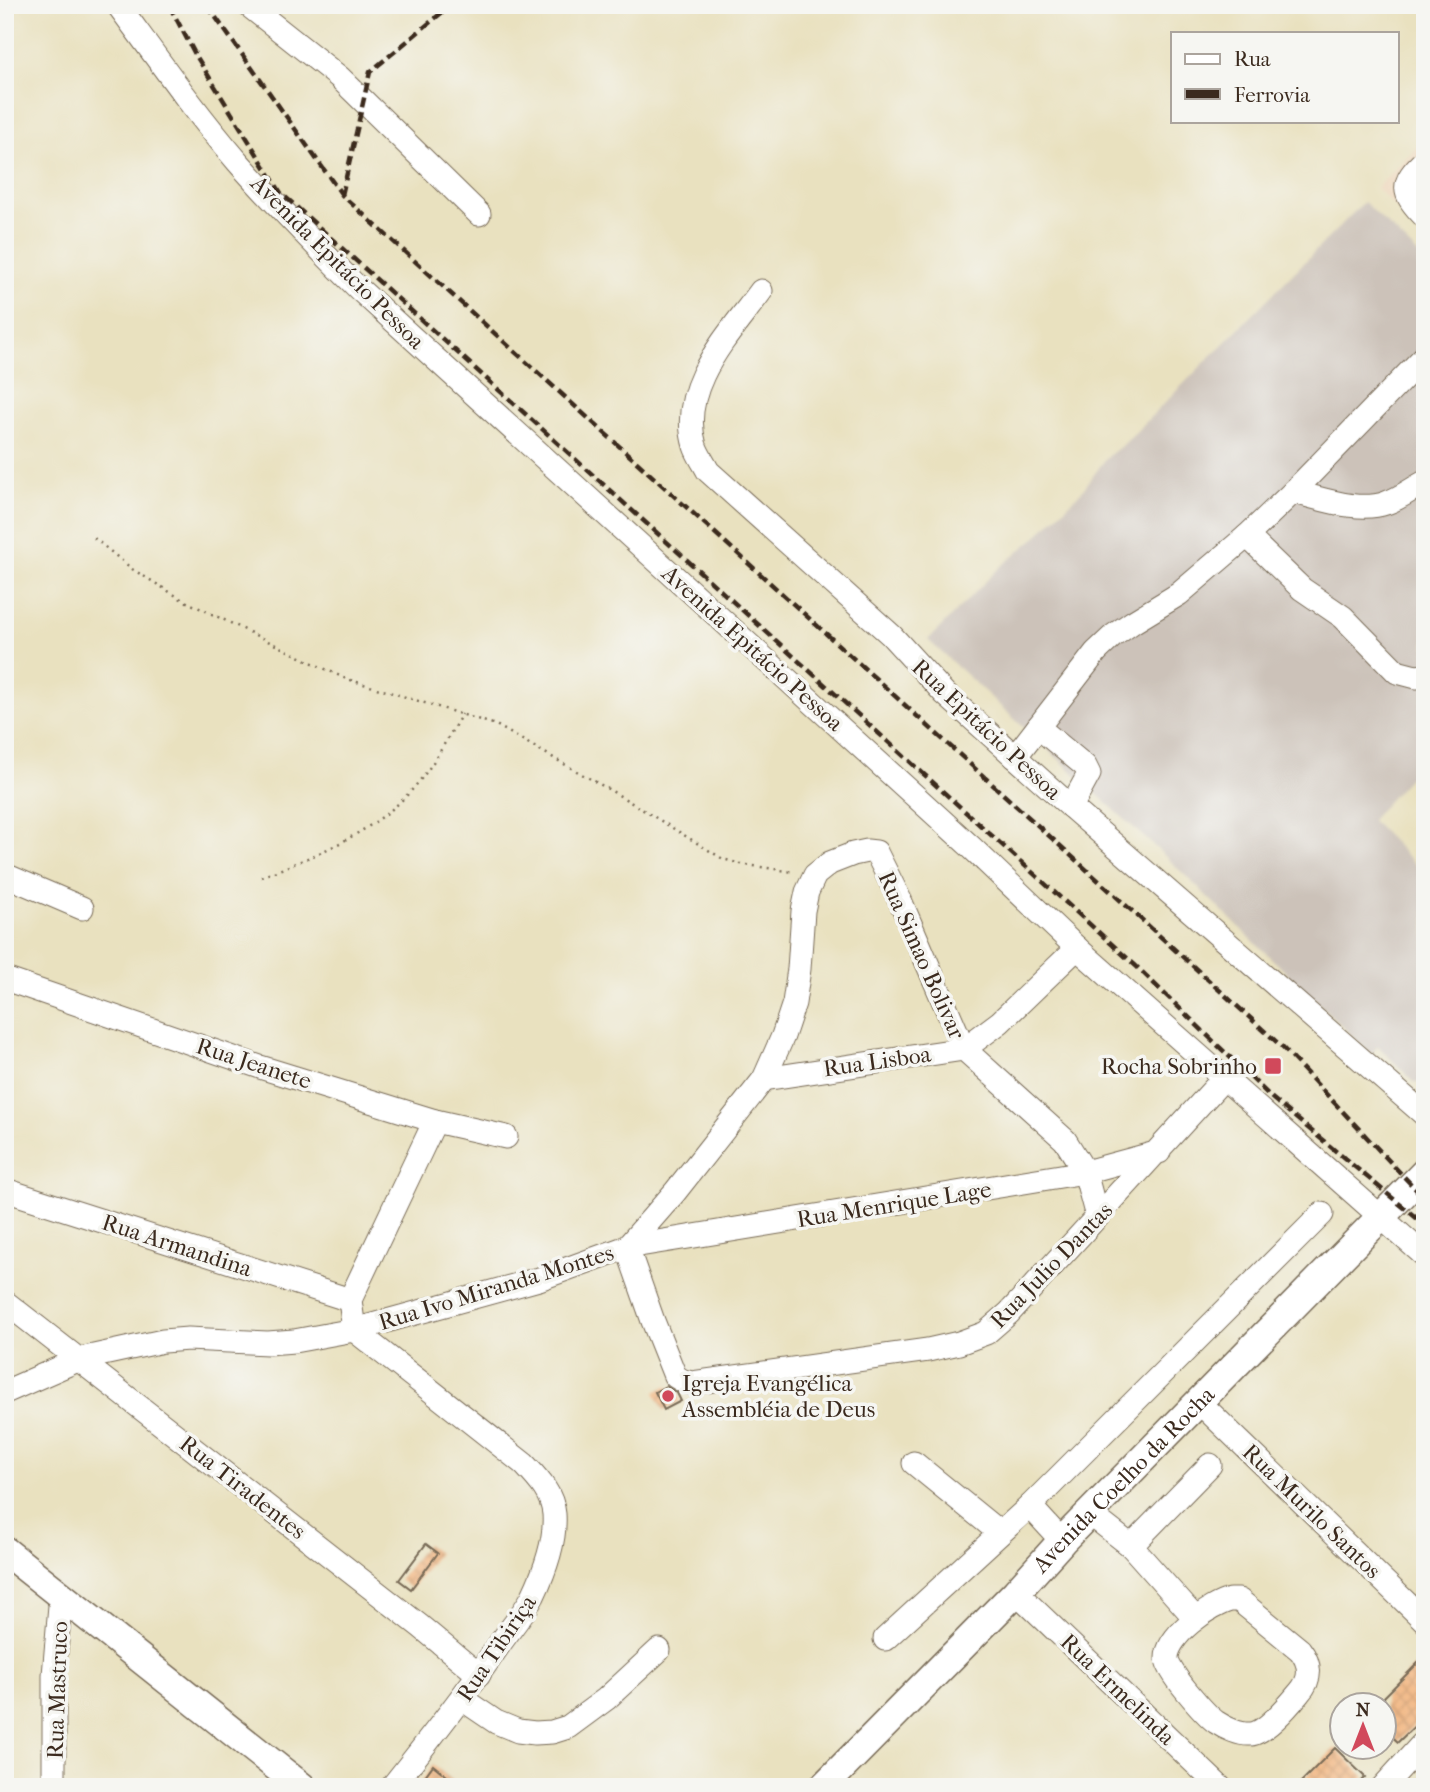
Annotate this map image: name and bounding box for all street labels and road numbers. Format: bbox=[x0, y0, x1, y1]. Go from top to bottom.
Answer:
street label: Avenida Epitácio Pessoa bbox=[245, 169, 430, 355]
street label: Avenida Epitácio Pessoa bbox=[656, 559, 849, 737]
street label: Rua Epitácio Pessoa bbox=[906, 653, 1067, 806]
street label: Rua Simao Bolivar bbox=[872, 867, 971, 1043]
street label: Rua Jeanete bbox=[193, 1032, 315, 1095]
street label: Rua Lisboa bbox=[822, 1041, 933, 1082]
street label: Rua Menrique Lage bbox=[795, 1176, 993, 1233]
street label: Rua Julio Dantas bbox=[985, 1197, 1118, 1334]
street label: Rua Armandina bbox=[99, 1209, 256, 1283]
street label: Rua Ivo Miranda Montes bbox=[375, 1239, 617, 1336]
street label: Avenida Coelho da Rocha bbox=[1027, 1381, 1221, 1579]
street label: Rua Tiradentes bbox=[174, 1430, 311, 1545]
street label: Rua Murilo Santos bbox=[1237, 1438, 1387, 1584]
street label: Rua Tibiriça bbox=[451, 1590, 542, 1707]
street label: Rua Mastruco bbox=[42, 1621, 73, 1759]
street label: Rua Ermelinda bbox=[1055, 1628, 1181, 1751]

